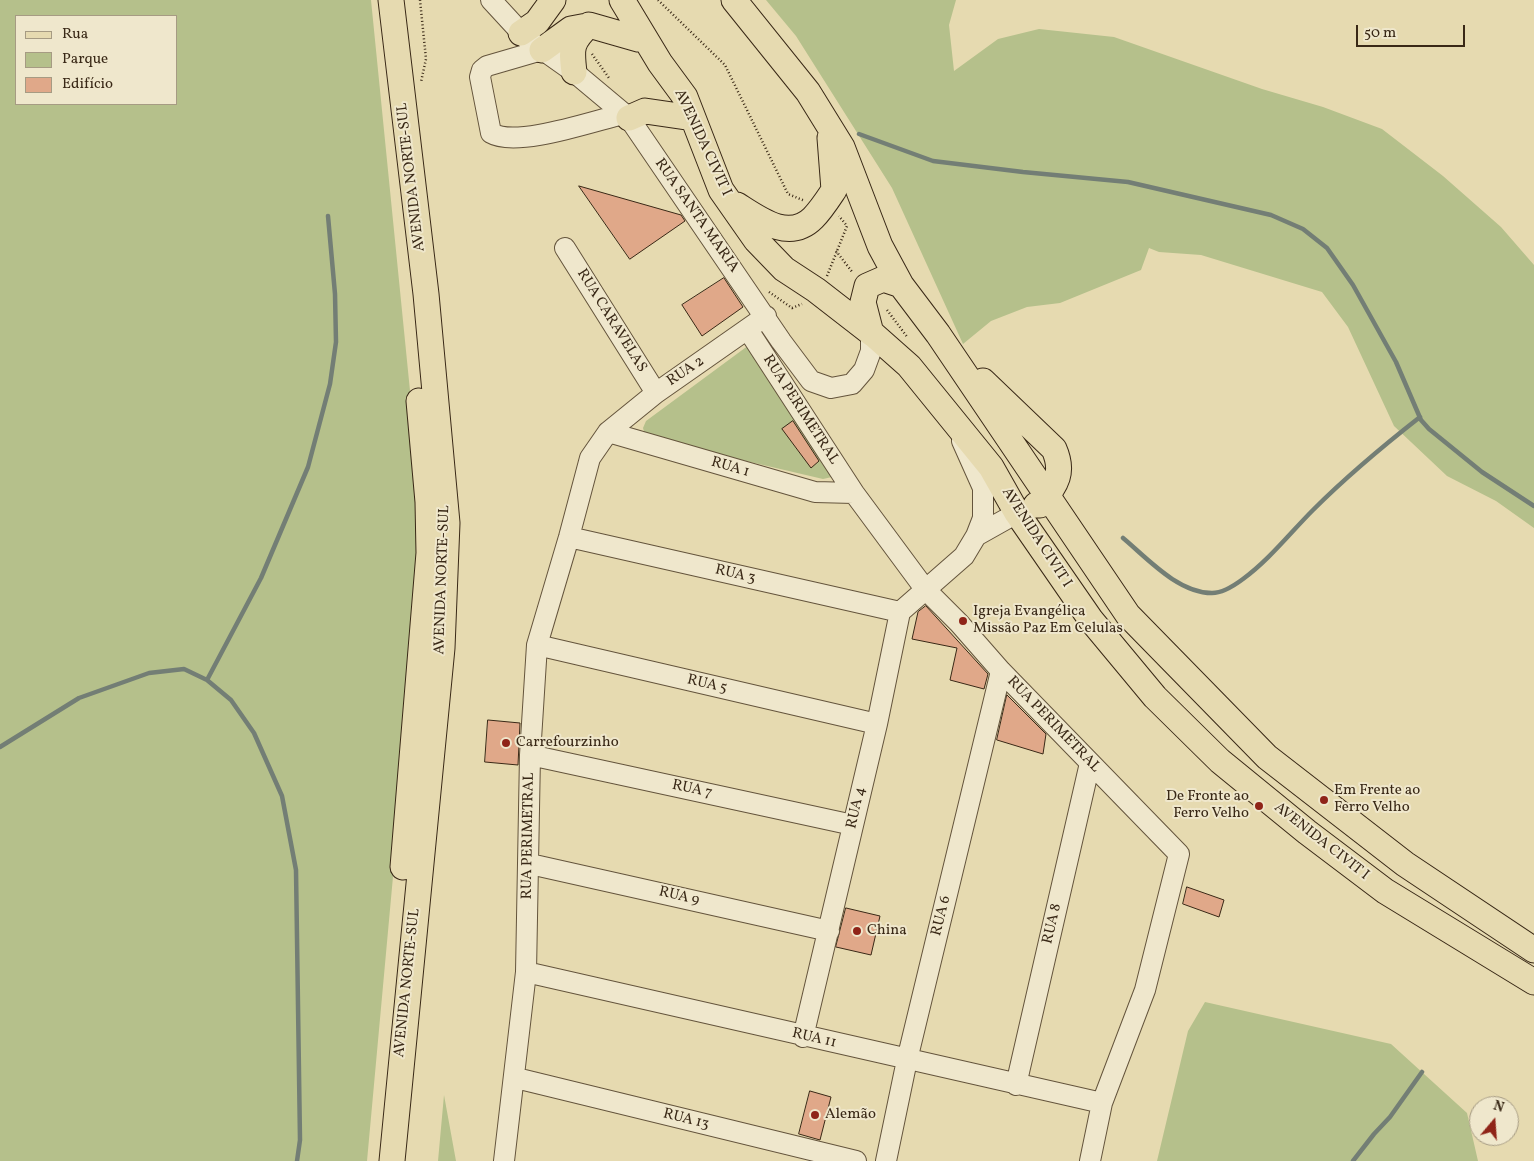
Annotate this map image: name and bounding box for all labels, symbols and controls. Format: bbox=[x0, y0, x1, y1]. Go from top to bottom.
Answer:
legend bbox=[15, 15, 178, 105]
scale bar bbox=[1359, 15, 1468, 47]
text: 50 m bbox=[1364, 23, 1396, 44]
text: Rua bbox=[62, 24, 88, 45]
text: Parque bbox=[62, 49, 108, 70]
text: Edifício bbox=[62, 74, 113, 95]
street label: AVENIDA CIVIT I bbox=[669, 87, 735, 199]
street label: AVENIDA NORTE-SUL bbox=[394, 102, 430, 252]
street label: RUA SANTA MARIA bbox=[650, 155, 742, 277]
street label: RUA CARAVELAS bbox=[572, 266, 650, 376]
street label: RUA PERIMETRAL bbox=[758, 352, 842, 468]
street label: RUA 2 bbox=[664, 353, 708, 391]
street label: RUA 1 bbox=[709, 454, 751, 482]
street label: AVENIDA CIVIT I bbox=[997, 485, 1075, 591]
street label: AVENIDA NORTE-SUL bbox=[431, 505, 455, 655]
street label: RUA 3 bbox=[713, 562, 757, 588]
place label: Igreja Evangélica Missão Paz Em Celulas bbox=[973, 603, 1123, 638]
marker: Igreja Evangélica Missão Paz Em Celulas bbox=[957, 615, 969, 627]
street label: RUA 5 bbox=[685, 672, 729, 698]
street label: RUA PERIMETRAL bbox=[1002, 673, 1104, 777]
place label: Carrefourzinho bbox=[516, 734, 619, 752]
marker: Carrefourzinho bbox=[500, 737, 512, 749]
street label: RUA PERIMETRAL bbox=[519, 772, 539, 900]
street label: RUA 7 bbox=[670, 777, 714, 803]
place label: Em Frente ao Ferro Velho bbox=[1334, 782, 1420, 817]
street label: RUA 4 bbox=[843, 785, 871, 831]
place label: De Fronte ao Ferro Velho bbox=[1166, 788, 1249, 823]
marker: Em Frente ao Ferro Velho bbox=[1318, 794, 1330, 806]
street label: AVENIDA CIVIT I bbox=[1270, 799, 1372, 885]
marker: De Fronte ao Ferro Velho bbox=[1253, 800, 1265, 812]
street label: RUA 9 bbox=[657, 884, 701, 910]
street label: RUA 6 bbox=[928, 894, 956, 938]
street label: RUA 8 bbox=[1040, 902, 1066, 946]
street label: AVENIDA NORTE-SUL bbox=[391, 908, 425, 1058]
place label: China bbox=[867, 922, 907, 940]
marker: China bbox=[851, 925, 863, 937]
street label: RUA 11 bbox=[790, 1025, 838, 1053]
north arrow bbox=[1469, 1096, 1519, 1146]
text: N bbox=[1491, 1097, 1506, 1118]
street label: RUA 13 bbox=[661, 1106, 711, 1134]
place label: Alemão bbox=[825, 1106, 876, 1124]
marker: Alemão bbox=[809, 1109, 821, 1121]

